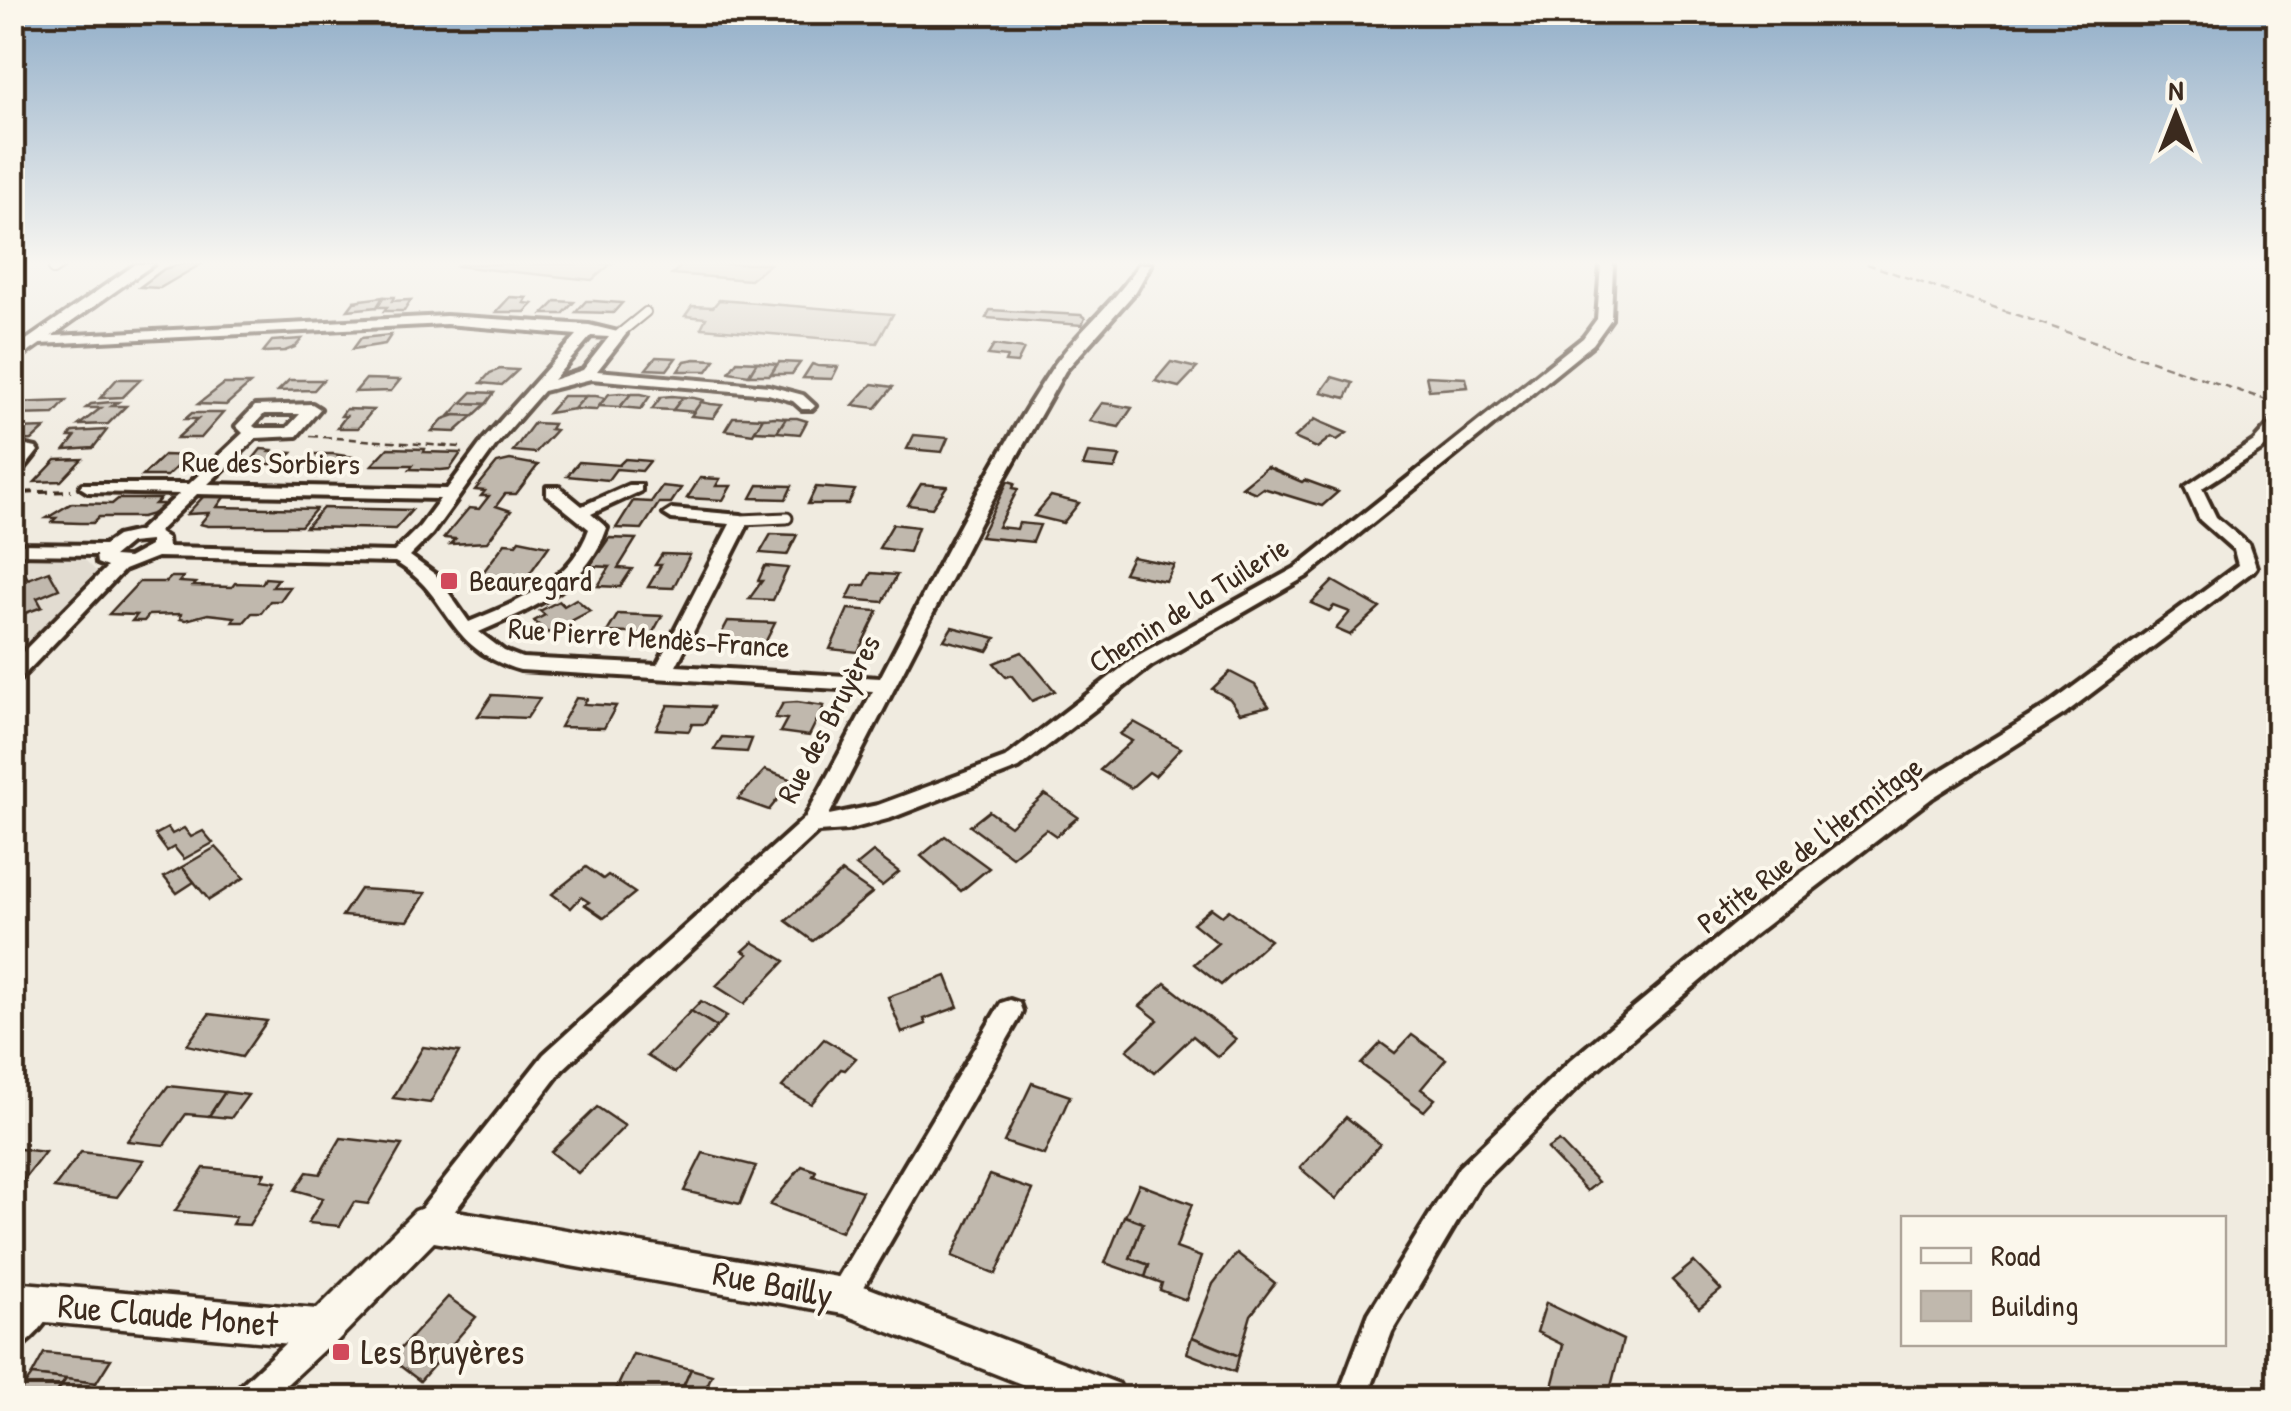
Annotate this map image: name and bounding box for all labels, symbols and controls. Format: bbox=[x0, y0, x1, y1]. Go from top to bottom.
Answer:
north arrow bbox=[2126, 65, 2226, 165]
text: N bbox=[2169, 71, 2184, 109]
street label: Rue des Sorbiers bbox=[182, 440, 360, 484]
street label: Chemin de la Tuilerie bbox=[1081, 527, 1296, 682]
place label: Beauregard bbox=[469, 560, 592, 600]
marker: Beauregard bbox=[438, 570, 460, 592]
street label: Rue Pierre Mendès-France bbox=[507, 607, 791, 667]
street label: Rue des Bruyères bbox=[767, 627, 889, 810]
street label: Petite Rue de l'Hermitage bbox=[1689, 746, 1930, 942]
legend bbox=[1901, 1216, 2226, 1346]
text: Road bbox=[1991, 1235, 2040, 1275]
street label: Rue Bailly bbox=[709, 1249, 837, 1318]
street label: Rue Claude Monet bbox=[56, 1281, 281, 1348]
text: Building bbox=[1991, 1285, 2078, 1325]
place label: Les Bruyères bbox=[361, 1328, 524, 1375]
marker: Les Bruyères bbox=[330, 1341, 352, 1363]

